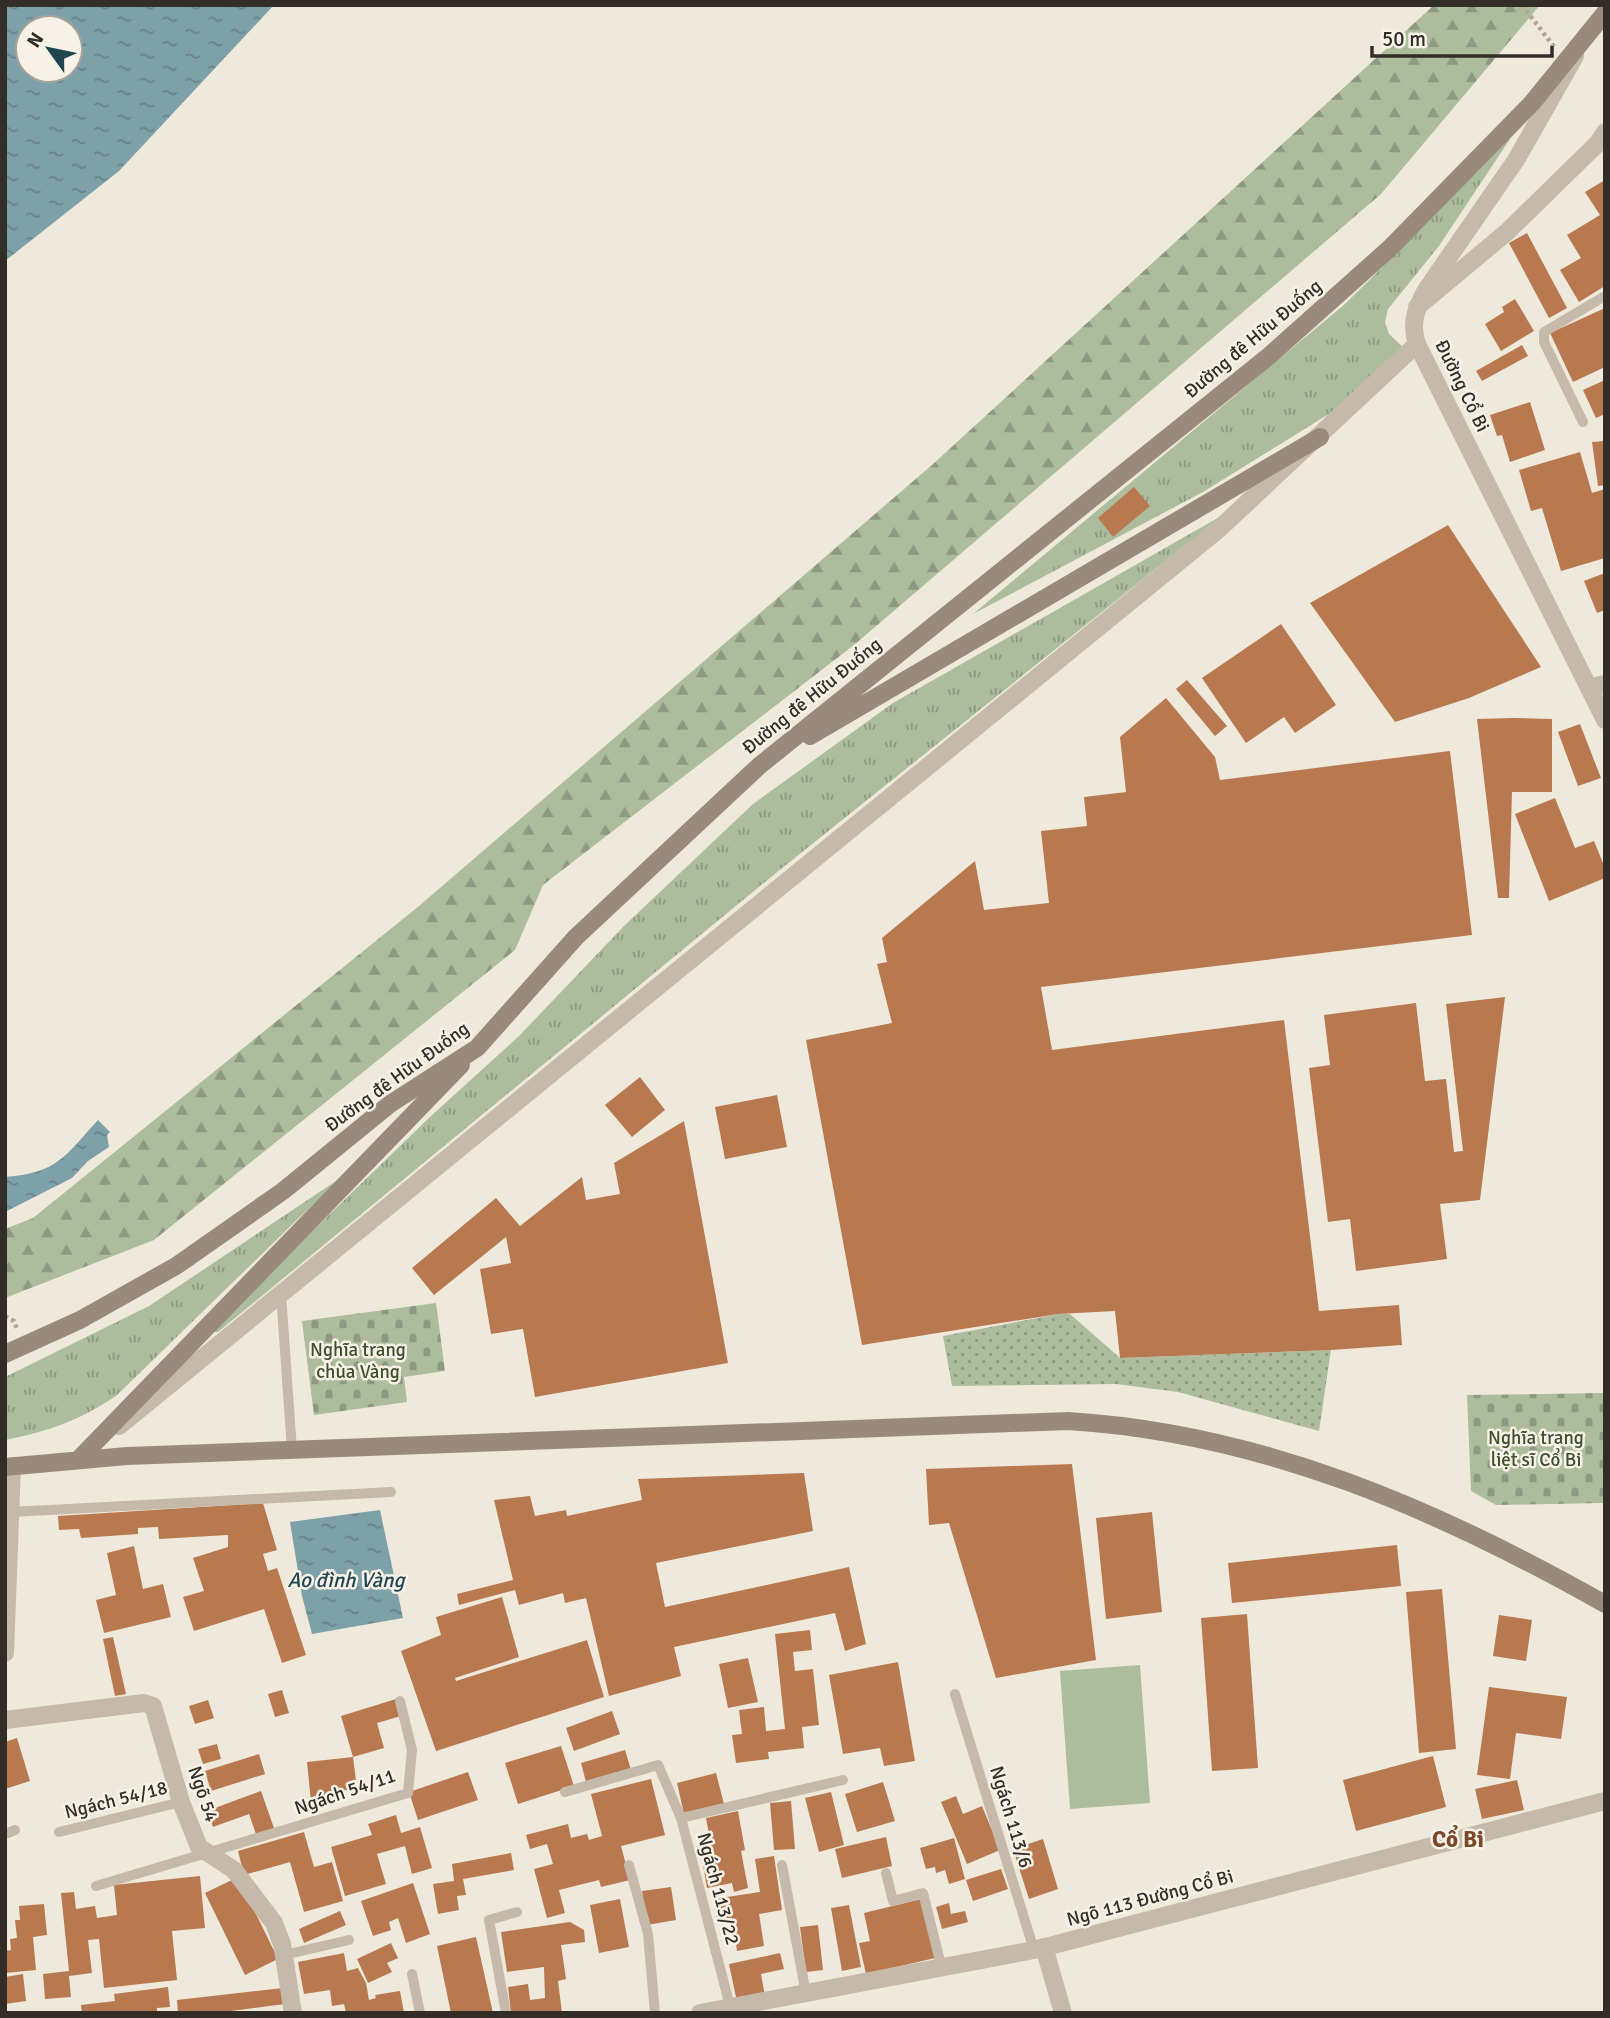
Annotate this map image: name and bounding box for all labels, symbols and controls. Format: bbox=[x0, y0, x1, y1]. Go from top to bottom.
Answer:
north arrow bbox=[14, 14, 84, 84]
scale bar bbox=[1372, 14, 1552, 58]
text: 50 m bbox=[1382, 26, 1426, 52]
text: N bbox=[22, 28, 49, 52]
street label: Đường đê Hữu Đuống bbox=[1179, 274, 1327, 404]
street label: Đường Cổ Bi bbox=[1429, 336, 1496, 436]
street label: Đường đê Hữu Đuống bbox=[737, 632, 887, 760]
street label: Đường đê Hữu Đuống bbox=[320, 1017, 474, 1137]
park label: Nghĩa trang chùa Vàng bbox=[310, 1338, 406, 1384]
park label: Nghĩa trang liệt sĩ Cổ Bi bbox=[1488, 1426, 1584, 1472]
water label: Ao đình Vàng bbox=[287, 1567, 407, 1593]
street label: Ngõ 54 bbox=[182, 1763, 224, 1825]
street label: Ngách 113/6 bbox=[984, 1763, 1038, 1871]
street label: Ngách 54/11 bbox=[291, 1764, 399, 1820]
street label: Ngách 54/18 bbox=[62, 1776, 170, 1824]
district label: Cổ Bi bbox=[1432, 1825, 1484, 1854]
street label: Ngách 113/22 bbox=[691, 1830, 745, 1948]
street label: Ngõ 113 Đường Cổ Bi bbox=[1064, 1863, 1236, 1932]

